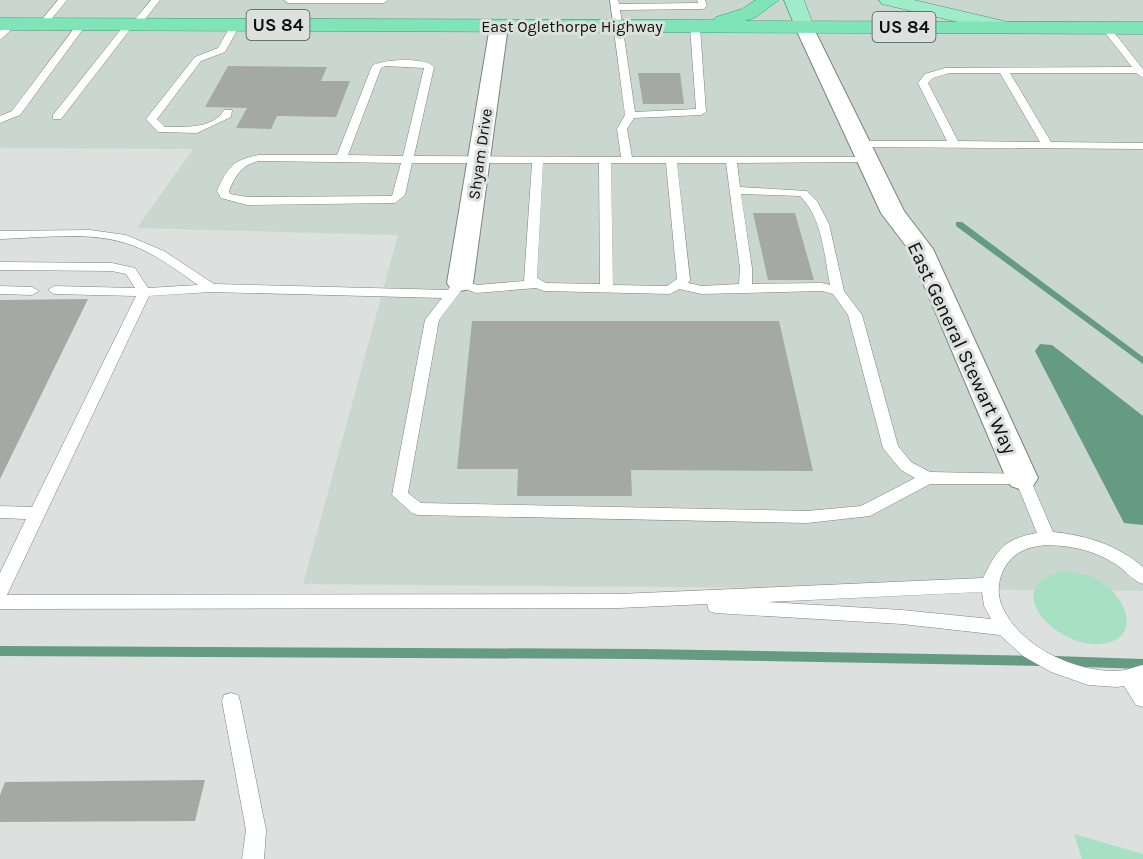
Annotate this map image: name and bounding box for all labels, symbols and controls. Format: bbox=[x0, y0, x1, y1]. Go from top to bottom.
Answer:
road number: US 84 bbox=[246, 10, 310, 40]
road number: US 84 bbox=[872, 12, 936, 42]
street label: East Oglethorpe Highway bbox=[481, 17, 663, 36]
street label: Shyam Drive bbox=[464, 107, 496, 201]
street label: East General Stewart Way bbox=[903, 238, 1021, 458]

